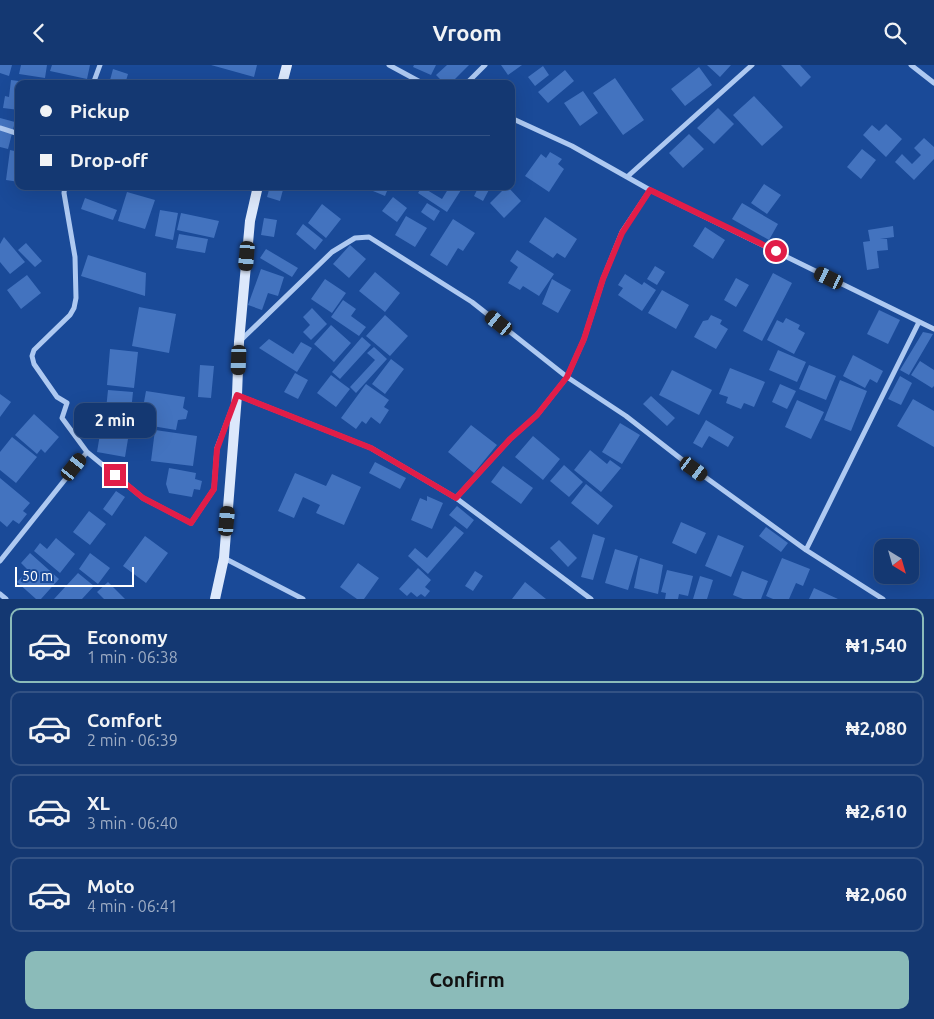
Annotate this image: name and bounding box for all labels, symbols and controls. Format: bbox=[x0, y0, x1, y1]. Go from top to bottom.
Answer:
icon: back bbox=[25, 19, 53, 47]
icon: search bbox=[881, 19, 909, 47]
text: Vroom bbox=[432, 20, 502, 45]
text: Pickup bbox=[70, 100, 130, 122]
text: Drop-off bbox=[70, 149, 148, 171]
car bbox=[238, 240, 255, 272]
route start bbox=[765, 240, 787, 262]
car bbox=[812, 265, 845, 291]
car bbox=[482, 308, 515, 338]
car bbox=[230, 345, 247, 375]
callout: 2 min bbox=[74, 403, 156, 437]
text: 2 min bbox=[95, 411, 135, 429]
car bbox=[58, 451, 89, 483]
car bbox=[677, 454, 710, 484]
route end bbox=[104, 464, 126, 486]
car bbox=[218, 505, 235, 537]
north arrow bbox=[874, 539, 919, 584]
map controls bbox=[874, 539, 919, 584]
scale bar bbox=[15, 564, 134, 587]
text: 50 m bbox=[22, 568, 53, 584]
icon: car bbox=[27, 623, 72, 668]
text: Economy bbox=[87, 626, 168, 648]
text: ₦1,540 bbox=[846, 634, 907, 656]
text: 1 min · 06:38 bbox=[87, 648, 178, 666]
icon: car bbox=[27, 706, 72, 751]
text: Comfort bbox=[87, 709, 162, 731]
text: ₦2,080 bbox=[846, 717, 907, 739]
text: 2 min · 06:39 bbox=[87, 731, 178, 749]
icon: car bbox=[27, 789, 72, 834]
text: XL bbox=[87, 792, 110, 814]
text: ₦2,610 bbox=[846, 800, 907, 822]
text: 3 min · 06:40 bbox=[87, 814, 178, 832]
icon: car bbox=[27, 872, 72, 917]
text: Moto bbox=[87, 875, 135, 897]
text: ₦2,060 bbox=[846, 883, 907, 905]
text: 4 min · 06:41 bbox=[87, 897, 178, 915]
button: Confirm bbox=[25, 951, 909, 1009]

